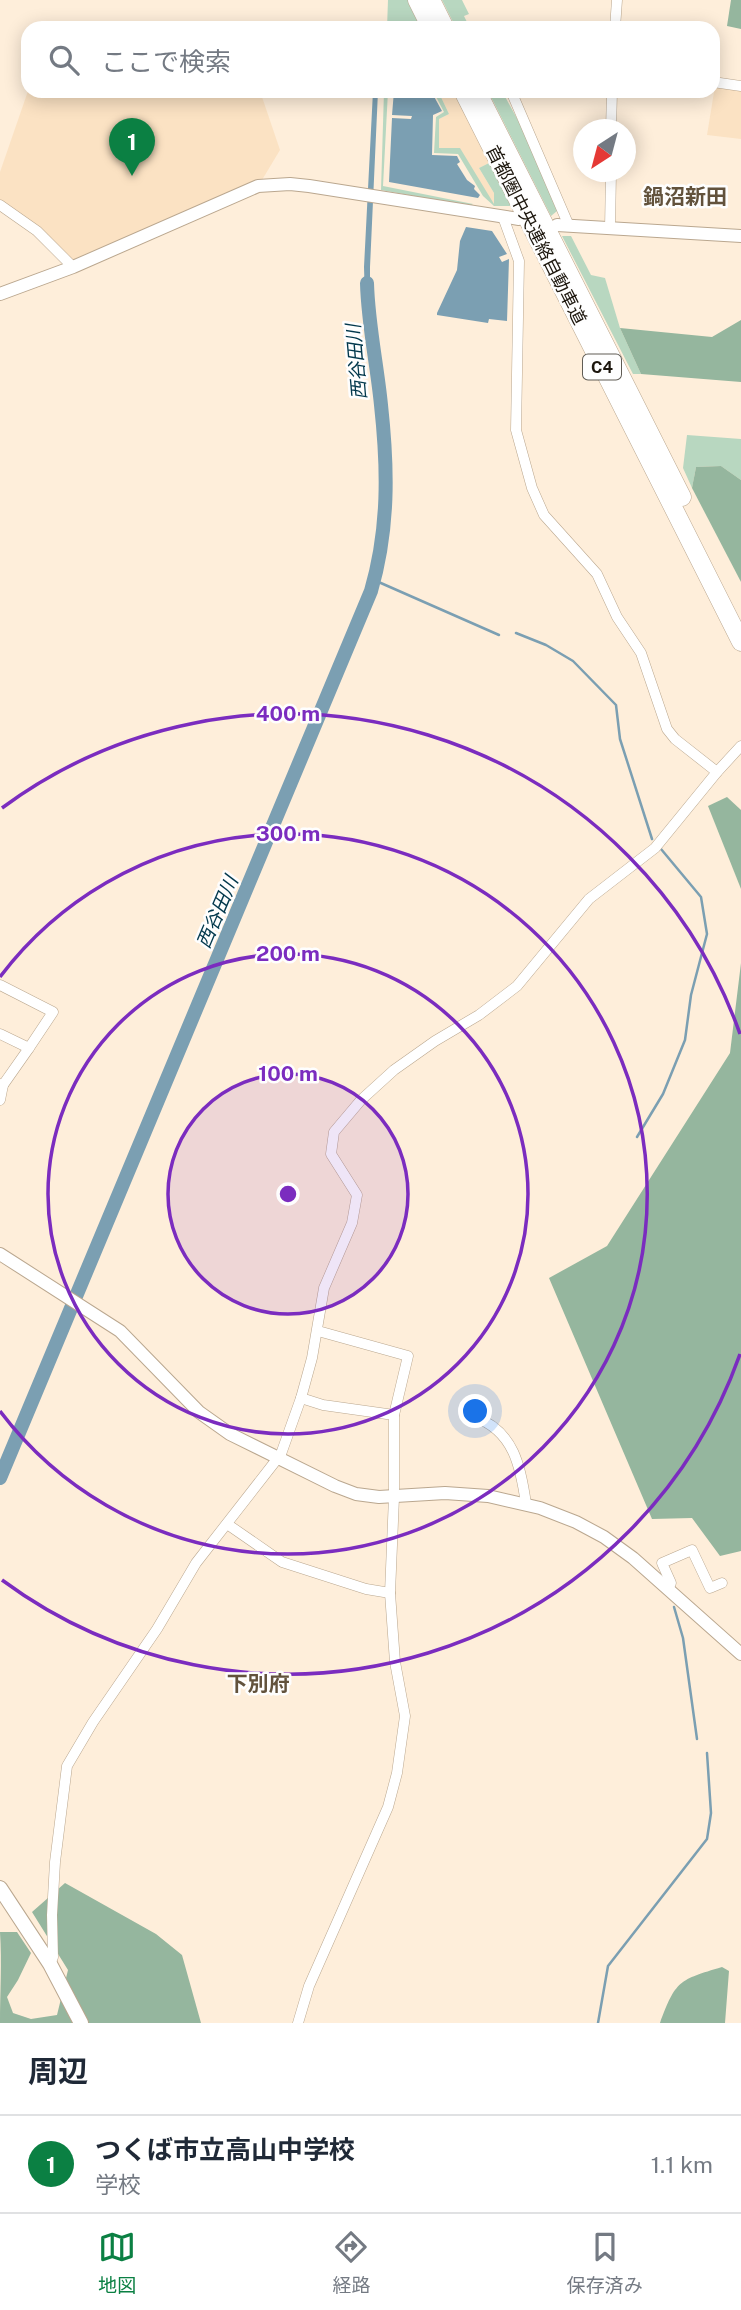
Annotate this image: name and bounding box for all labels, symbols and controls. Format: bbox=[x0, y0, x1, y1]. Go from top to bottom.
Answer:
search box bbox=[21, 21, 720, 98]
icon: search bbox=[45, 41, 83, 79]
text: ここで検索 bbox=[101, 46, 231, 77]
pin: 1 bbox=[109, 118, 155, 176]
north arrow bbox=[573, 119, 636, 182]
street label: 首都圏中央連絡自動車道 bbox=[482, 142, 591, 328]
district label: 鍋沼新田 bbox=[643, 184, 727, 209]
water label: 西谷田川 bbox=[342, 321, 370, 401]
road number: C4 bbox=[583, 354, 621, 380]
text: 400 m bbox=[256, 701, 320, 726]
text: 300 m bbox=[256, 821, 320, 846]
water label: 西谷田川 bbox=[192, 871, 243, 951]
text: 200 m bbox=[256, 941, 320, 966]
text: 100 m bbox=[258, 1061, 318, 1086]
centre of rings bbox=[276, 1182, 300, 1206]
your location bbox=[458, 1394, 492, 1428]
district label: 下別府 bbox=[227, 1671, 290, 1696]
text: 周辺 bbox=[28, 2053, 88, 2089]
text: つくば市立高山中学校 bbox=[95, 2134, 355, 2165]
text: 1 bbox=[46, 2151, 56, 2178]
text: 1.1 km bbox=[651, 2151, 713, 2178]
text: 学校 bbox=[95, 2171, 141, 2198]
tab: 地図 bbox=[98, 2228, 136, 2297]
tab: 経路 bbox=[332, 2228, 371, 2297]
tab: 保存済み bbox=[567, 2228, 643, 2297]

